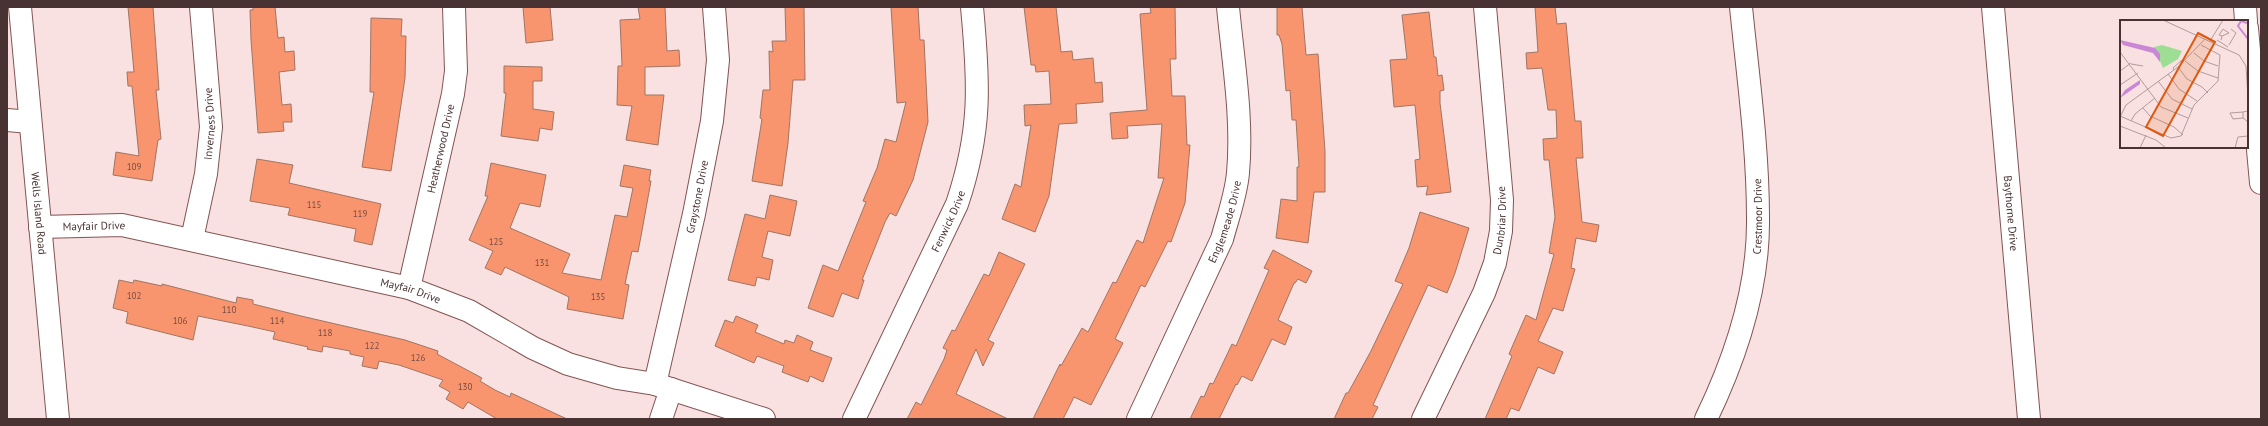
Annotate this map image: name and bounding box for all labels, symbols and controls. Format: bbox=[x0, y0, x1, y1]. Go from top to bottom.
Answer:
inset map bbox=[2120, 20, 2248, 148]
street label: Inverness Drive bbox=[201, 87, 218, 160]
street label: Heatherwood Drive bbox=[424, 102, 458, 194]
street label: Graystone Drive bbox=[683, 158, 711, 235]
house number: 109 bbox=[127, 161, 141, 172]
street label: Wells Island Road bbox=[28, 171, 50, 255]
street label: Baythorne Drive bbox=[2001, 175, 2021, 252]
street label: Crestmoor Drive bbox=[1749, 178, 1765, 255]
street label: Englemeade Drive bbox=[1205, 179, 1244, 265]
street label: Dunbriar Drive bbox=[1490, 185, 1509, 256]
street label: Fenwick Drive bbox=[928, 188, 968, 254]
house number: 115 bbox=[307, 199, 321, 210]
house number: 119 bbox=[353, 208, 367, 219]
street label: Mayfair Drive bbox=[63, 218, 127, 233]
house number: 125 bbox=[489, 236, 503, 247]
house number: 131 bbox=[535, 257, 549, 268]
street label: Mayfair Drive bbox=[379, 275, 443, 307]
house number: 102 bbox=[127, 290, 141, 301]
house number: 135 bbox=[591, 291, 605, 302]
house number: 110 bbox=[222, 304, 236, 315]
house number: 106 bbox=[173, 315, 187, 326]
house number: 114 bbox=[270, 315, 284, 326]
house number: 118 bbox=[318, 327, 332, 338]
house number: 122 bbox=[365, 340, 379, 351]
house number: 126 bbox=[411, 352, 425, 363]
house number: 130 bbox=[458, 381, 472, 392]

